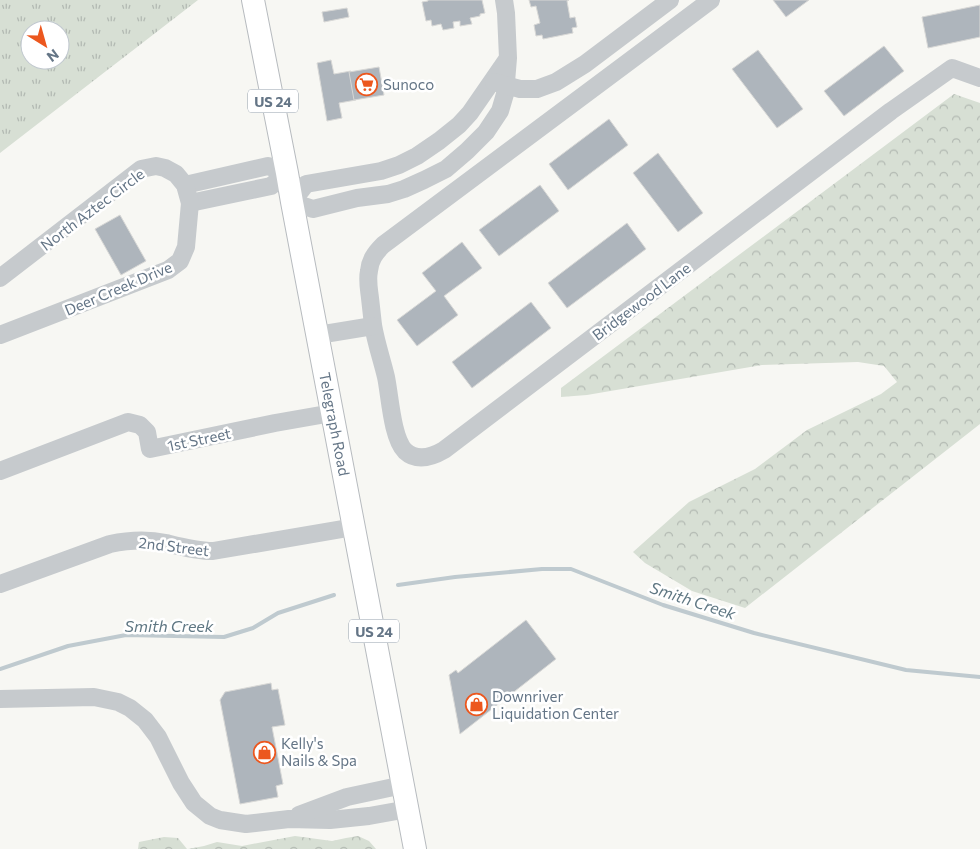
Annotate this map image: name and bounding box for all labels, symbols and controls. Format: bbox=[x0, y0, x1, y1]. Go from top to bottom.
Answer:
north arrow bbox=[20, 20, 70, 70]
text: N bbox=[44, 46, 62, 66]
supermarket icon: Sunoco bbox=[355, 72, 379, 96]
place label: Sunoco bbox=[383, 75, 434, 93]
road number: US 24 bbox=[248, 90, 298, 112]
street label: North Aztec Circle bbox=[37, 164, 147, 254]
street label: Deer Creek Drive bbox=[62, 257, 174, 319]
street label: Bridgewood Lane bbox=[588, 258, 694, 344]
street label: Telegraph Road bbox=[316, 371, 354, 477]
street label: 1st Street bbox=[166, 423, 232, 455]
street label: 2nd Street bbox=[138, 533, 210, 559]
water label: Smith Creek bbox=[648, 577, 739, 623]
water label: Smith Creek bbox=[125, 616, 214, 635]
road number: US 24 bbox=[349, 620, 399, 642]
place label: Downriver Liquidation Center bbox=[492, 687, 619, 722]
shop icon: Downriver Liquidation Center bbox=[464, 693, 488, 717]
place label: Kelly's Nails & Spa bbox=[281, 734, 357, 769]
shop icon: Kelly's Nails & Spa bbox=[253, 740, 277, 764]

